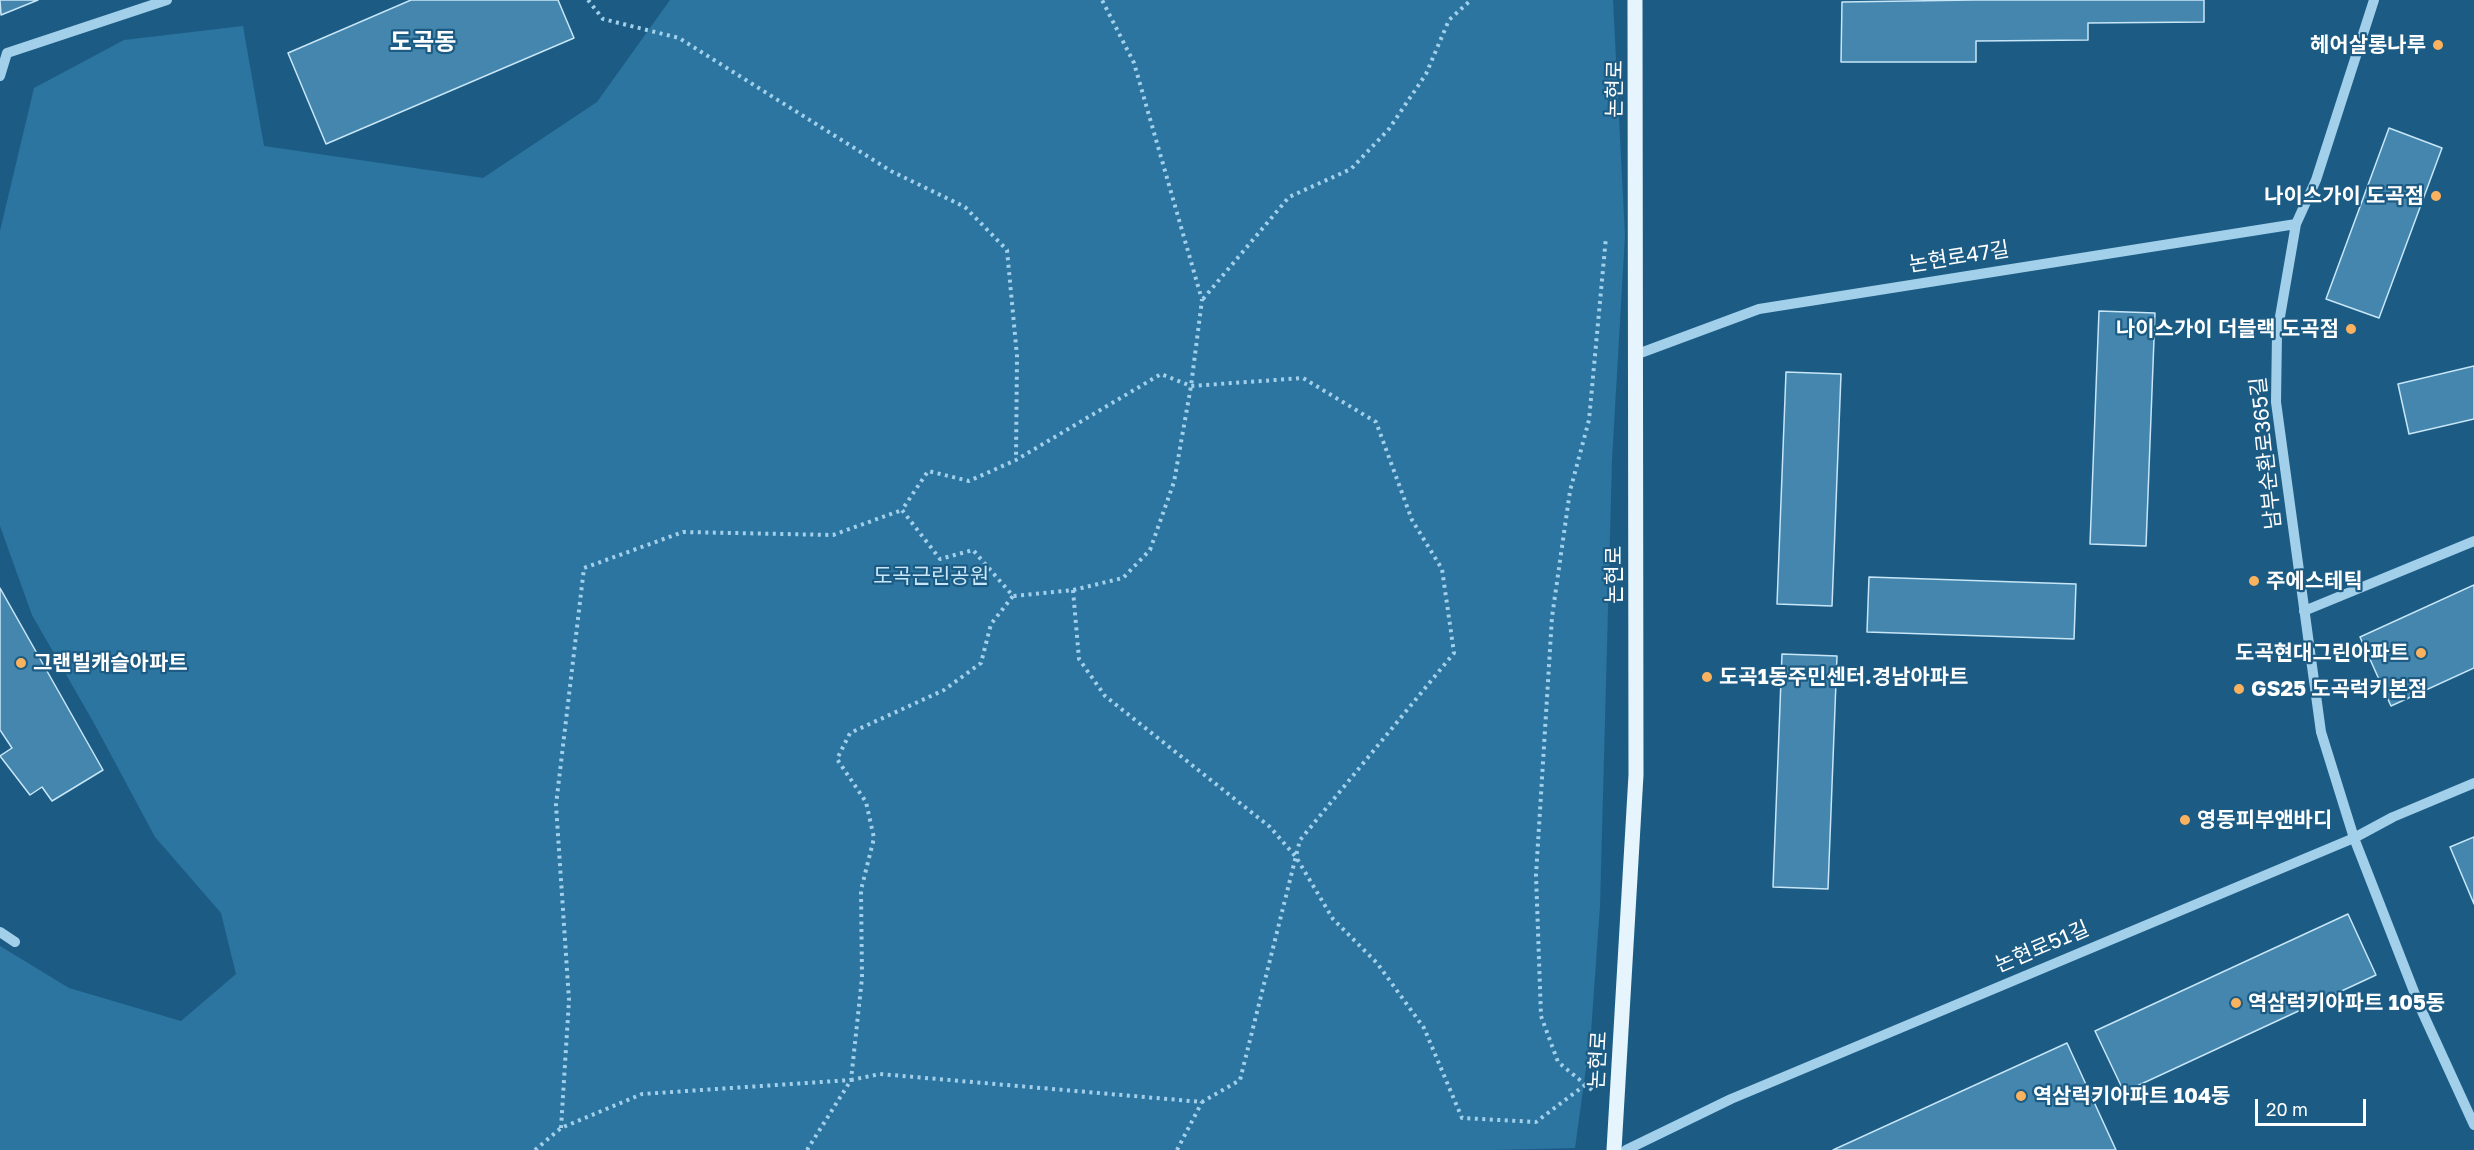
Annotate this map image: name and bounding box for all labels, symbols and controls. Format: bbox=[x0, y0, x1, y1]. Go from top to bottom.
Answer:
district label: 도곡동 bbox=[390, 28, 456, 56]
place label: 헤어살롱나루 bbox=[2310, 32, 2426, 58]
marker: 헤어살롱나루 bbox=[2431, 38, 2445, 52]
street label: 논현로 bbox=[1602, 60, 1628, 118]
place label: 나이스가이 도곡점 bbox=[2264, 183, 2424, 209]
marker: 나이스가이 도곡점 bbox=[2429, 189, 2443, 203]
street label: 논현로47길 bbox=[1907, 237, 2011, 277]
place label: 나이스가이 더블랙 도곡점 bbox=[2116, 316, 2339, 342]
marker: 나이스가이 더블랙 도곡점 bbox=[2344, 322, 2358, 336]
street label: 남부순환로365길 bbox=[2245, 376, 2287, 530]
street label: 논현로 bbox=[1601, 546, 1627, 604]
park label: 도곡근린공원 bbox=[873, 563, 989, 589]
place label: 주에스테틱 bbox=[2266, 568, 2363, 594]
marker: 주에스테틱 bbox=[2247, 574, 2261, 588]
place label: 도곡현대그린아파트 bbox=[2235, 640, 2409, 666]
marker: 도곡현대그린아파트 bbox=[2414, 646, 2428, 660]
place label: 그랜빌캐슬아파트 bbox=[33, 650, 188, 676]
marker: 그랜빌캐슬아파트 bbox=[14, 656, 28, 670]
place label: 도곡1동주민센터.경남아파트 bbox=[1719, 664, 1968, 690]
marker: 도곡1동주민센터.경남아파트 bbox=[1700, 670, 1714, 684]
place label: GS25 도곡럭키본점 bbox=[2251, 676, 2427, 702]
marker: GS25 도곡럭키본점 bbox=[2232, 682, 2246, 696]
place label: 영동피부앤바디 bbox=[2197, 807, 2332, 833]
marker: 영동피부앤바디 bbox=[2178, 813, 2192, 827]
street label: 논현로51길 bbox=[1991, 916, 2093, 978]
place label: 역삼럭키아파트 105동 bbox=[2248, 990, 2445, 1016]
marker: 역삼럭키아파트 105동 bbox=[2229, 996, 2243, 1010]
street label: 논현로 bbox=[1584, 1030, 1612, 1090]
place label: 역삼럭키아파트 104동 bbox=[2033, 1083, 2230, 1109]
scale bar bbox=[2258, 1087, 2369, 1125]
marker: 역삼럭키아파트 104동 bbox=[2014, 1089, 2028, 1103]
text: 20 m bbox=[2266, 1098, 2308, 1120]

